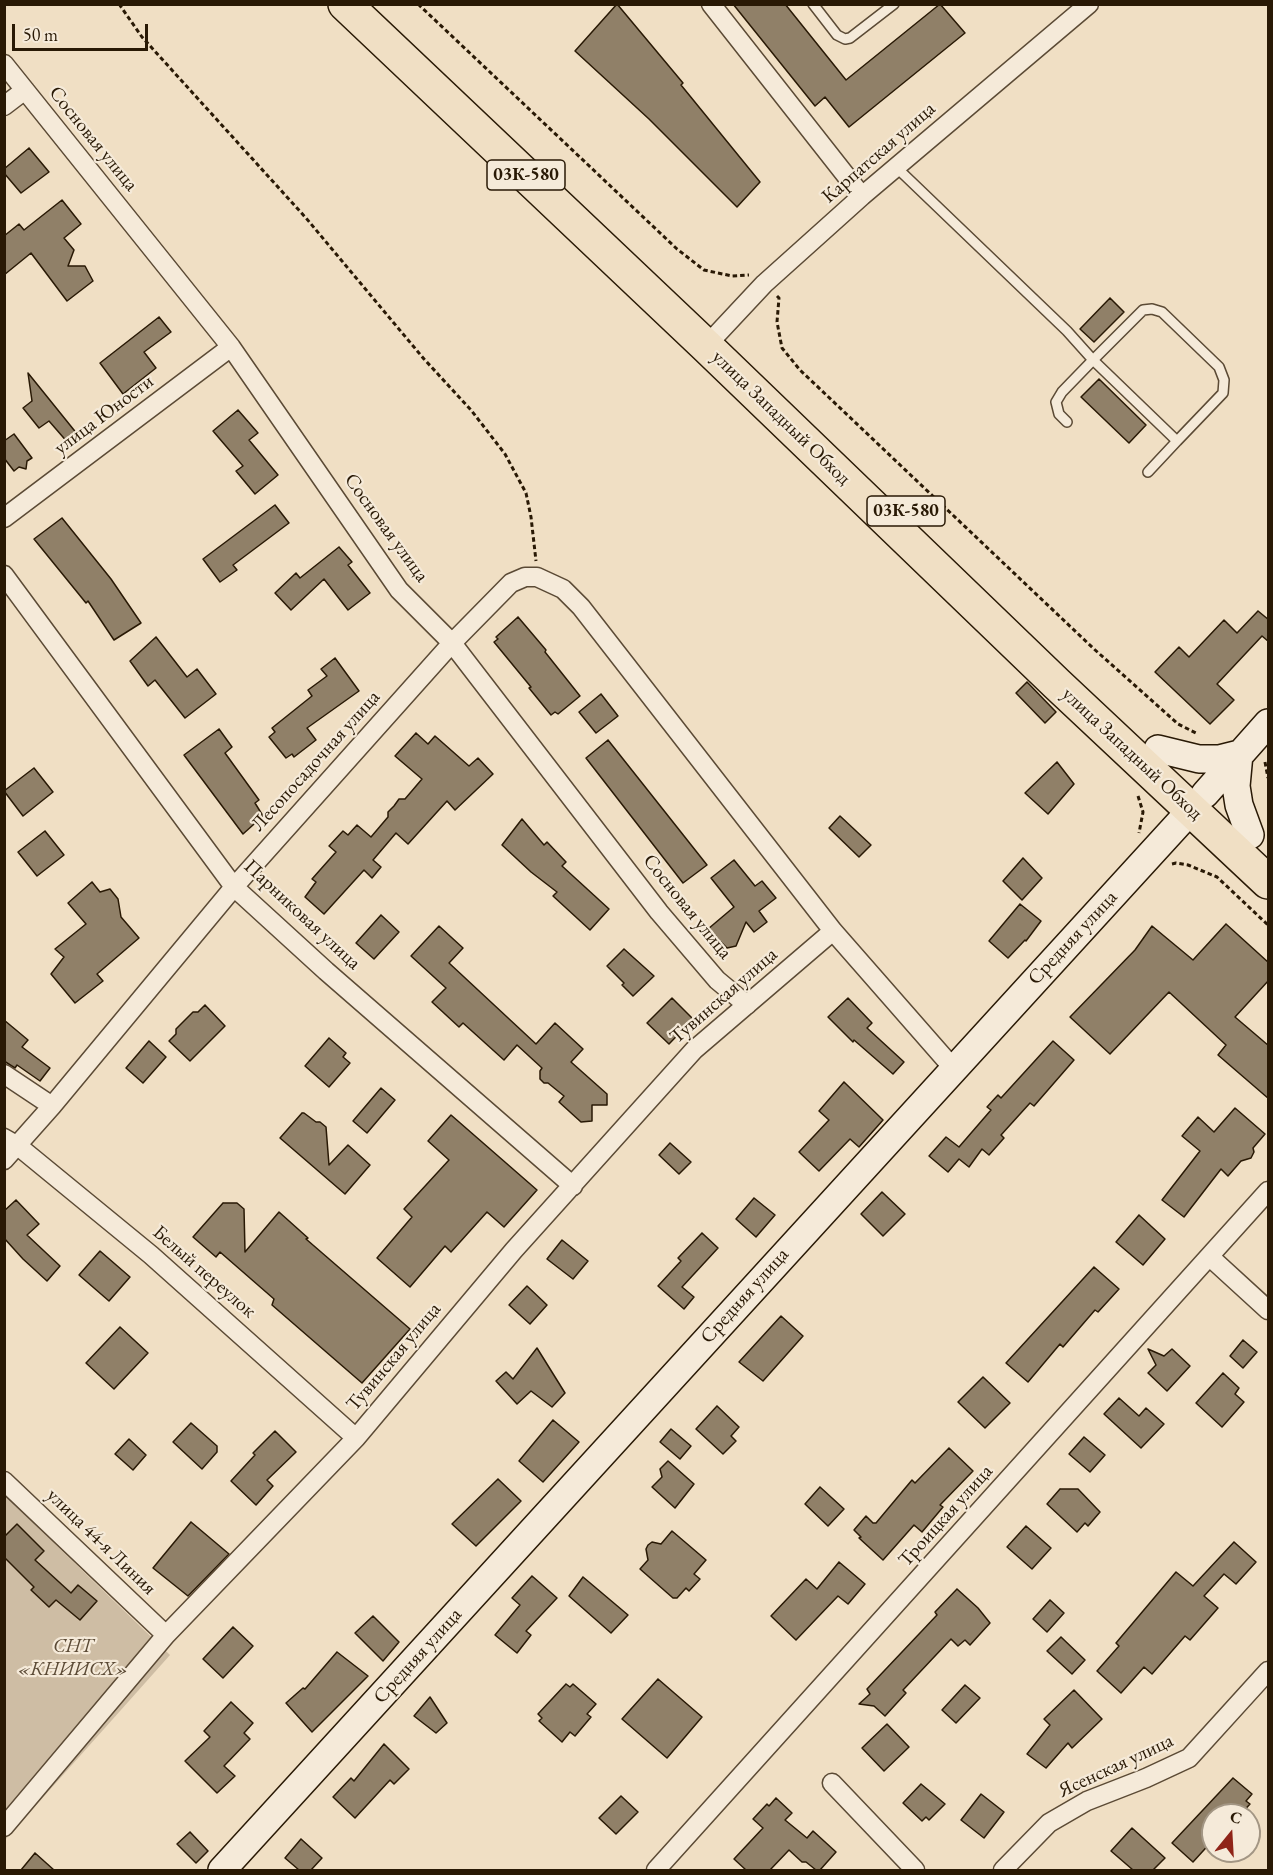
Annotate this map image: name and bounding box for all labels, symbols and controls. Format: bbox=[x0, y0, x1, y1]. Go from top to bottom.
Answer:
scale bar bbox=[15, 12, 152, 50]
text: 50 m bbox=[23, 23, 58, 46]
street label: Сосновая улица bbox=[43, 82, 143, 196]
street label: Карпатская улица bbox=[817, 97, 941, 209]
road number: 03К-580 bbox=[487, 160, 565, 190]
street label: улица Западный Обход bbox=[707, 346, 855, 490]
street label: улица Юности bbox=[49, 370, 159, 460]
street label: Сосновая улица bbox=[339, 469, 433, 587]
road number: 03К-580 bbox=[867, 496, 945, 526]
street label: улица Западный Обход bbox=[1057, 683, 1207, 825]
street label: Лесопосадочная улица bbox=[246, 686, 386, 836]
street label: Сосновая улица bbox=[637, 850, 737, 964]
street label: Парниковая улица bbox=[239, 855, 365, 975]
street label: Средняя улица bbox=[1023, 886, 1123, 990]
street label: Тувинская улица bbox=[665, 943, 783, 1049]
street label: Белый переулок bbox=[147, 1221, 261, 1323]
street label: Средняя улица bbox=[696, 1243, 794, 1349]
street label: Тувинская улица bbox=[342, 1298, 446, 1416]
street label: Троицкая улица bbox=[894, 1460, 998, 1572]
street label: улица 44-я Линия bbox=[41, 1484, 161, 1600]
street label: Средняя улица bbox=[369, 1603, 467, 1709]
park label: СНТ «КНИИСХ» bbox=[18, 1635, 128, 1682]
street label: Ясенская улица bbox=[1055, 1729, 1177, 1803]
north arrow bbox=[1201, 1803, 1261, 1863]
text: С bbox=[1227, 1806, 1245, 1829]

